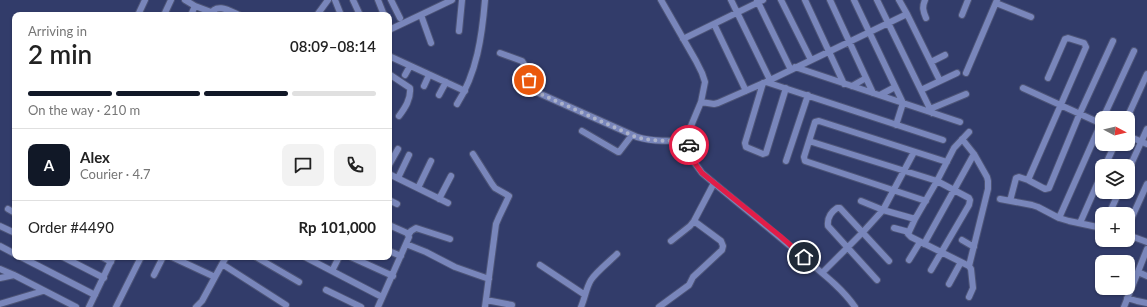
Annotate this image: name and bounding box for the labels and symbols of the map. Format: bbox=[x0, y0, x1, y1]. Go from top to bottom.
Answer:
pin bbox=[512, 63, 546, 97]
north arrow bbox=[1095, 111, 1135, 151]
courier bbox=[669, 125, 709, 165]
pin bbox=[787, 240, 821, 274]

